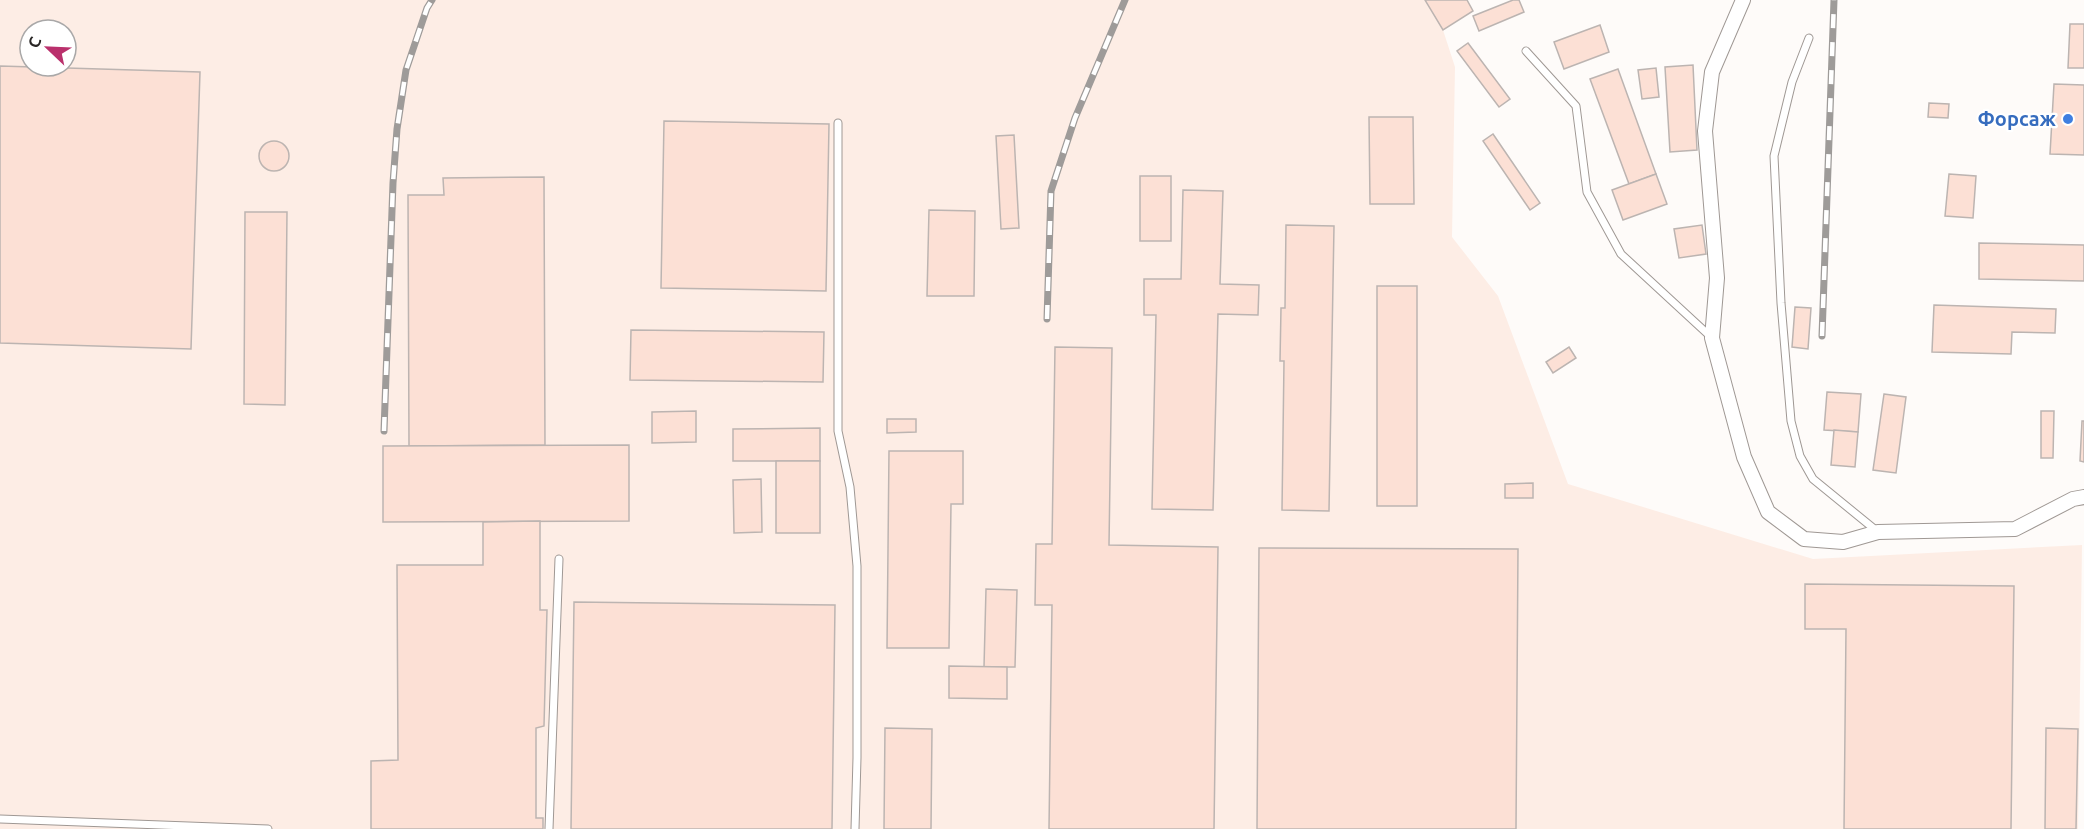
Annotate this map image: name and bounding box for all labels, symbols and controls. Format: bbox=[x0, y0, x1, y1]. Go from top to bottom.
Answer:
north arrow bbox=[18, 18, 78, 78]
text: С bbox=[24, 34, 44, 50]
place label: Форсаж bbox=[1978, 107, 2057, 130]
marker: Форсаж bbox=[2061, 112, 2075, 126]

